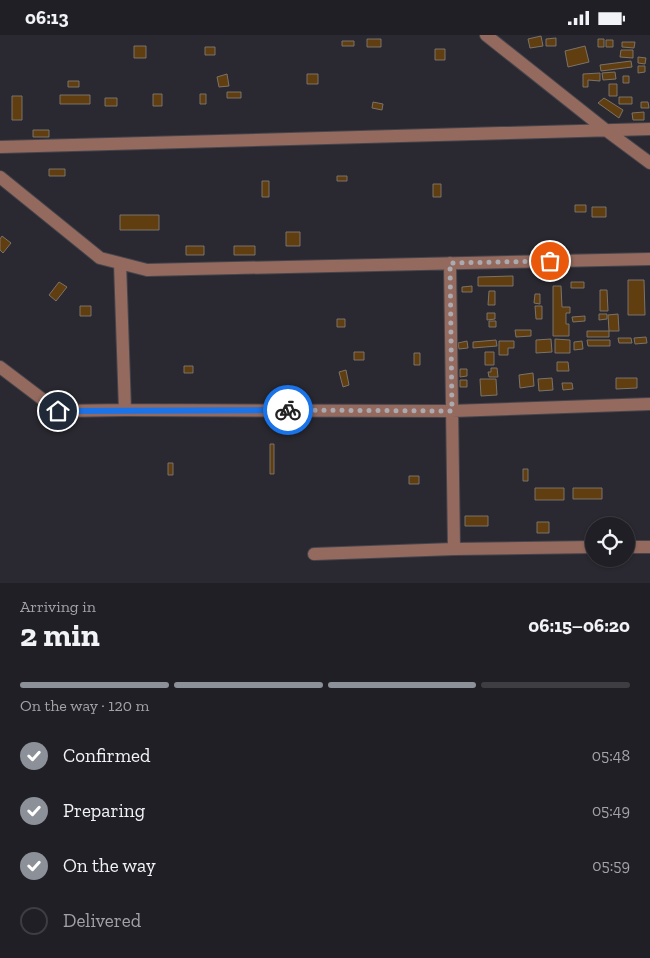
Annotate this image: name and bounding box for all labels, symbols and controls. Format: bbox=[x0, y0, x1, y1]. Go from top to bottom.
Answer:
text: 06:13 bbox=[25, 6, 69, 29]
pin bbox=[529, 240, 571, 282]
icon: bag bbox=[536, 247, 564, 275]
courier bbox=[263, 385, 313, 435]
pin bbox=[37, 390, 79, 432]
icon: bike bbox=[274, 396, 302, 424]
icon: home bbox=[44, 397, 72, 425]
map controls bbox=[585, 517, 635, 567]
button: locate bbox=[585, 517, 635, 567]
text: Arriving in bbox=[20, 597, 96, 616]
text: 06:15–06:20 bbox=[528, 614, 630, 637]
text: 2 min bbox=[20, 616, 100, 654]
text: On the way · 120 m bbox=[20, 696, 149, 715]
icon: check bbox=[20, 742, 48, 770]
text: Confirmed bbox=[63, 744, 150, 767]
text: 05:48 bbox=[592, 746, 630, 765]
icon: check bbox=[20, 797, 48, 825]
text: Preparing bbox=[63, 799, 145, 822]
text: 05:49 bbox=[592, 801, 630, 820]
icon: check bbox=[20, 852, 48, 880]
text: On the way bbox=[63, 854, 156, 877]
text: 05:59 bbox=[592, 856, 630, 875]
text: Delivered bbox=[63, 909, 141, 932]

